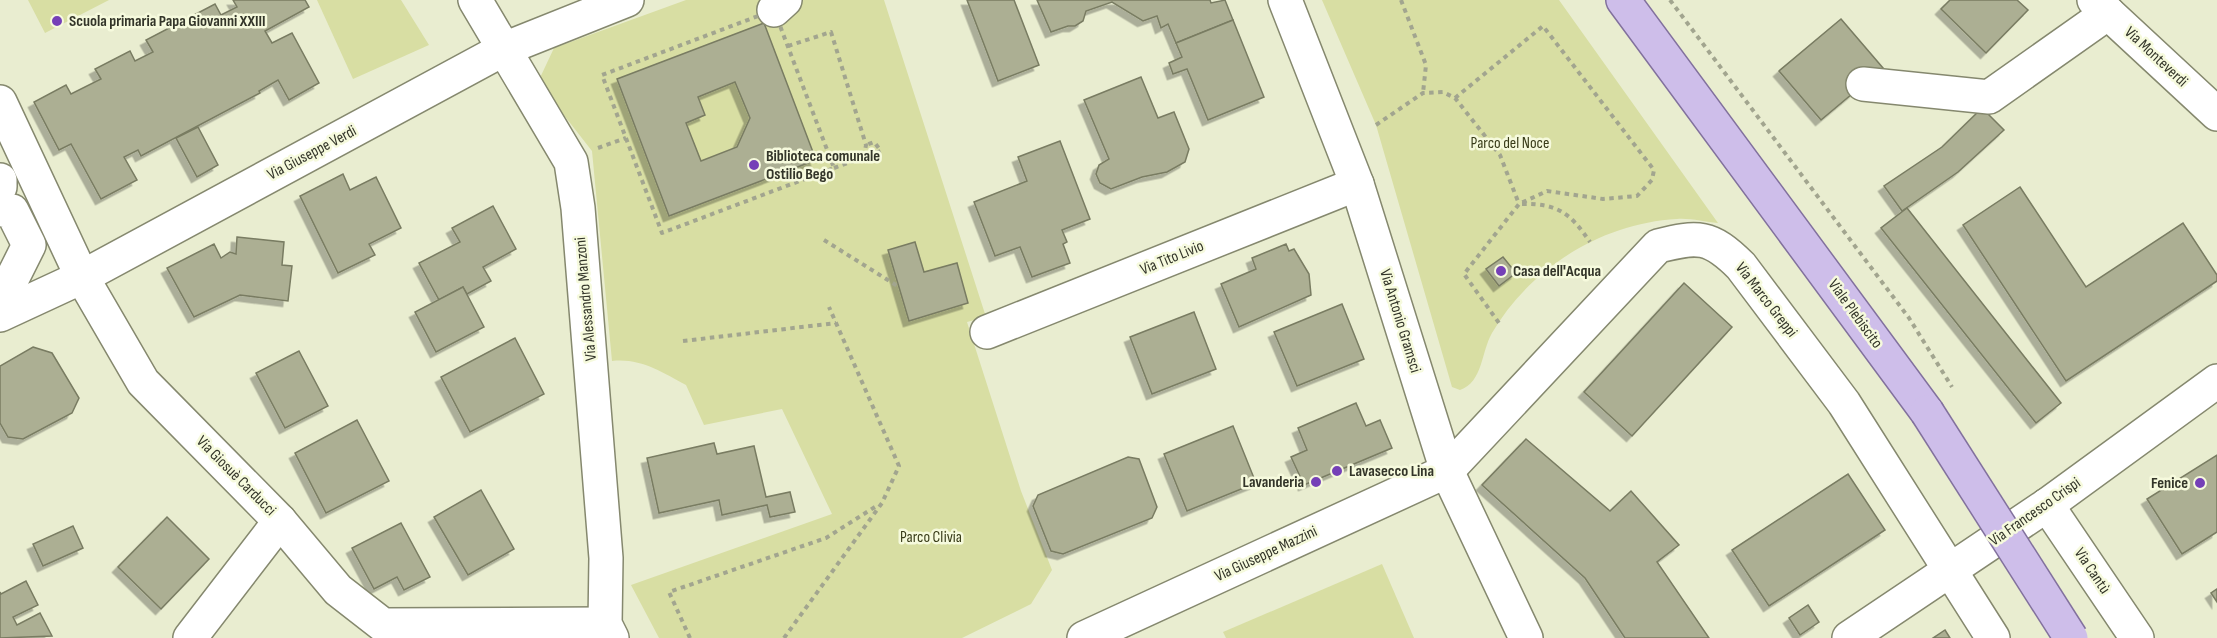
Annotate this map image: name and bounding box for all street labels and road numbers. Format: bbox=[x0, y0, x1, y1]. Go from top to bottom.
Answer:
street label: Via Monteverdi bbox=[2120, 23, 2192, 91]
street label: Via Giuseppe Verdi bbox=[264, 122, 360, 184]
street label: Via Alessandro Manzoni bbox=[571, 236, 601, 362]
street label: Via Tito Livio bbox=[1137, 237, 1207, 279]
street label: Via Marco Greppi bbox=[1731, 259, 1801, 341]
street label: Via Antonio Gramsci bbox=[1375, 267, 1425, 375]
street label: Viale Plebiscito bbox=[1824, 276, 1886, 352]
street label: Via Giosuè Carducci bbox=[192, 432, 280, 520]
street label: Via Francesco Crispi bbox=[1986, 474, 2084, 550]
street label: Via Giuseppe Mazzini bbox=[1212, 522, 1320, 586]
street label: Via Cantù bbox=[2070, 545, 2114, 597]

